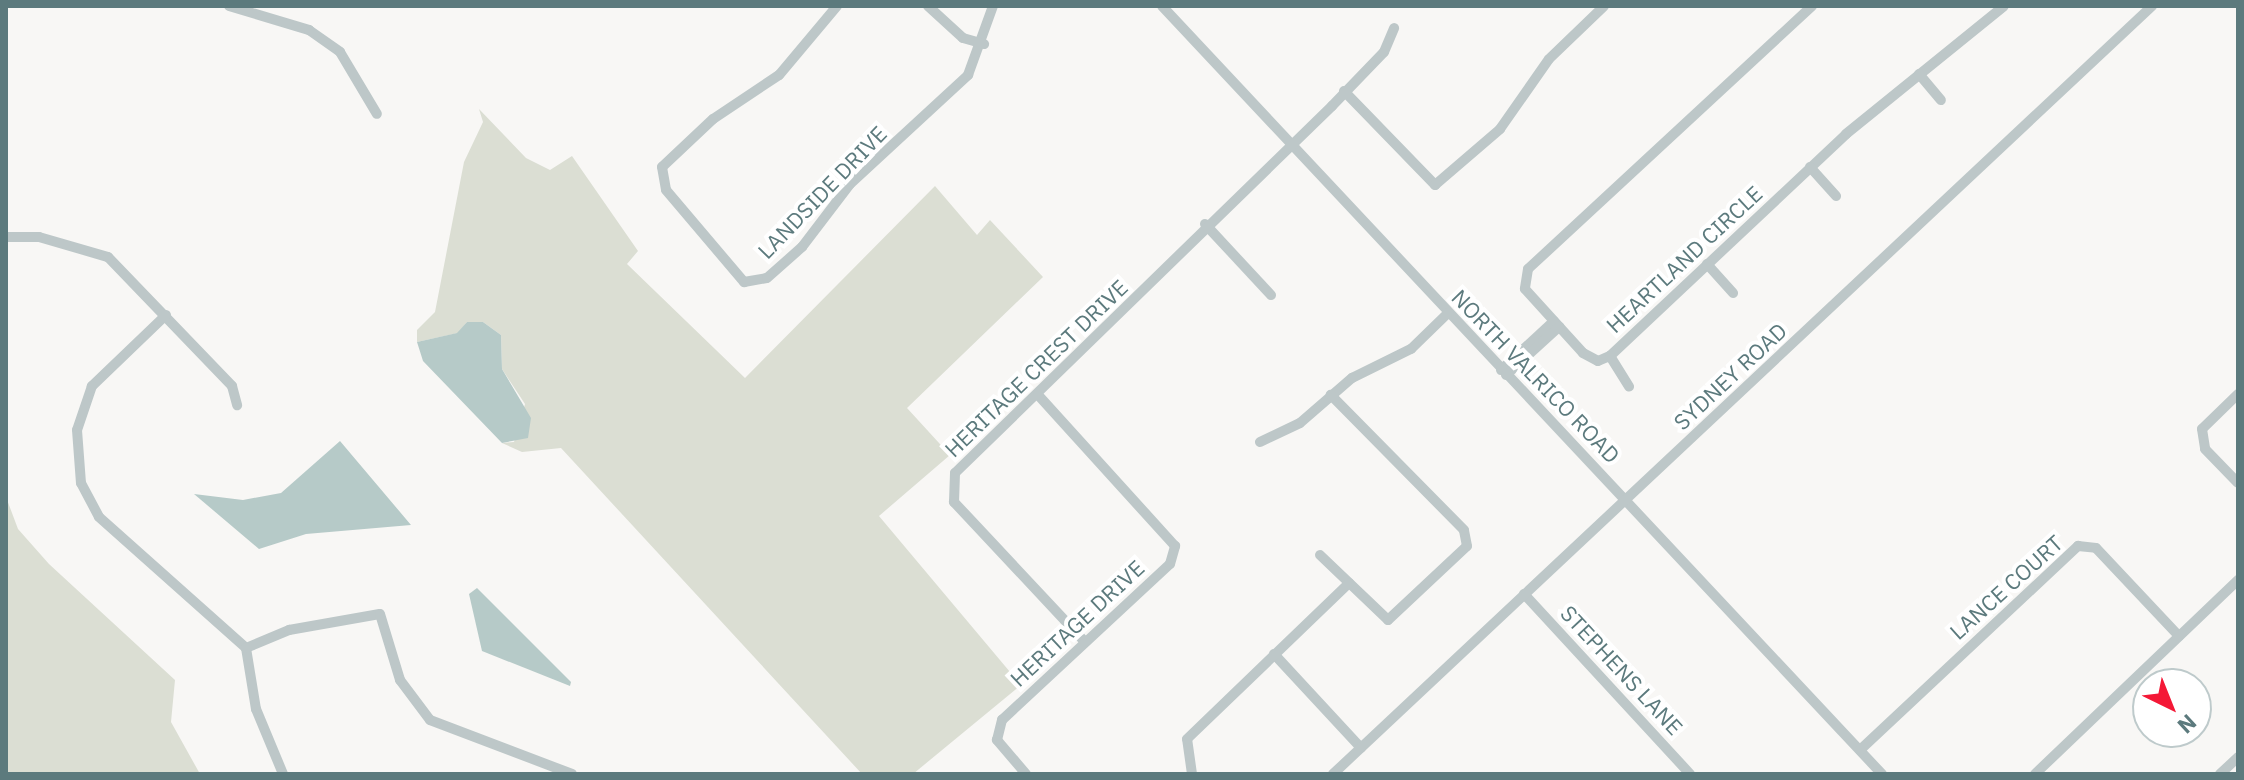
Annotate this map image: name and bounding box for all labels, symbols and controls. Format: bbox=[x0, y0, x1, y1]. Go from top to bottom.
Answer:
street label: LANDSIDE DRIVE bbox=[752, 120, 892, 264]
street label: HEARTLAND CIRCLE bbox=[1601, 180, 1767, 338]
street label: HERITAGE CREST DRIVE bbox=[939, 274, 1133, 462]
street label: NORTH VALRICO ROAD bbox=[1446, 284, 1626, 468]
street label: SYDNEY ROAD bbox=[1668, 317, 1792, 435]
street label: LANCE COURT bbox=[1944, 529, 2068, 645]
street label: HERITAGE DRIVE bbox=[1005, 554, 1149, 692]
street label: STEPHENS LANE bbox=[1555, 600, 1689, 740]
north arrow bbox=[2132, 668, 2212, 748]
text: N bbox=[2172, 708, 2203, 740]

